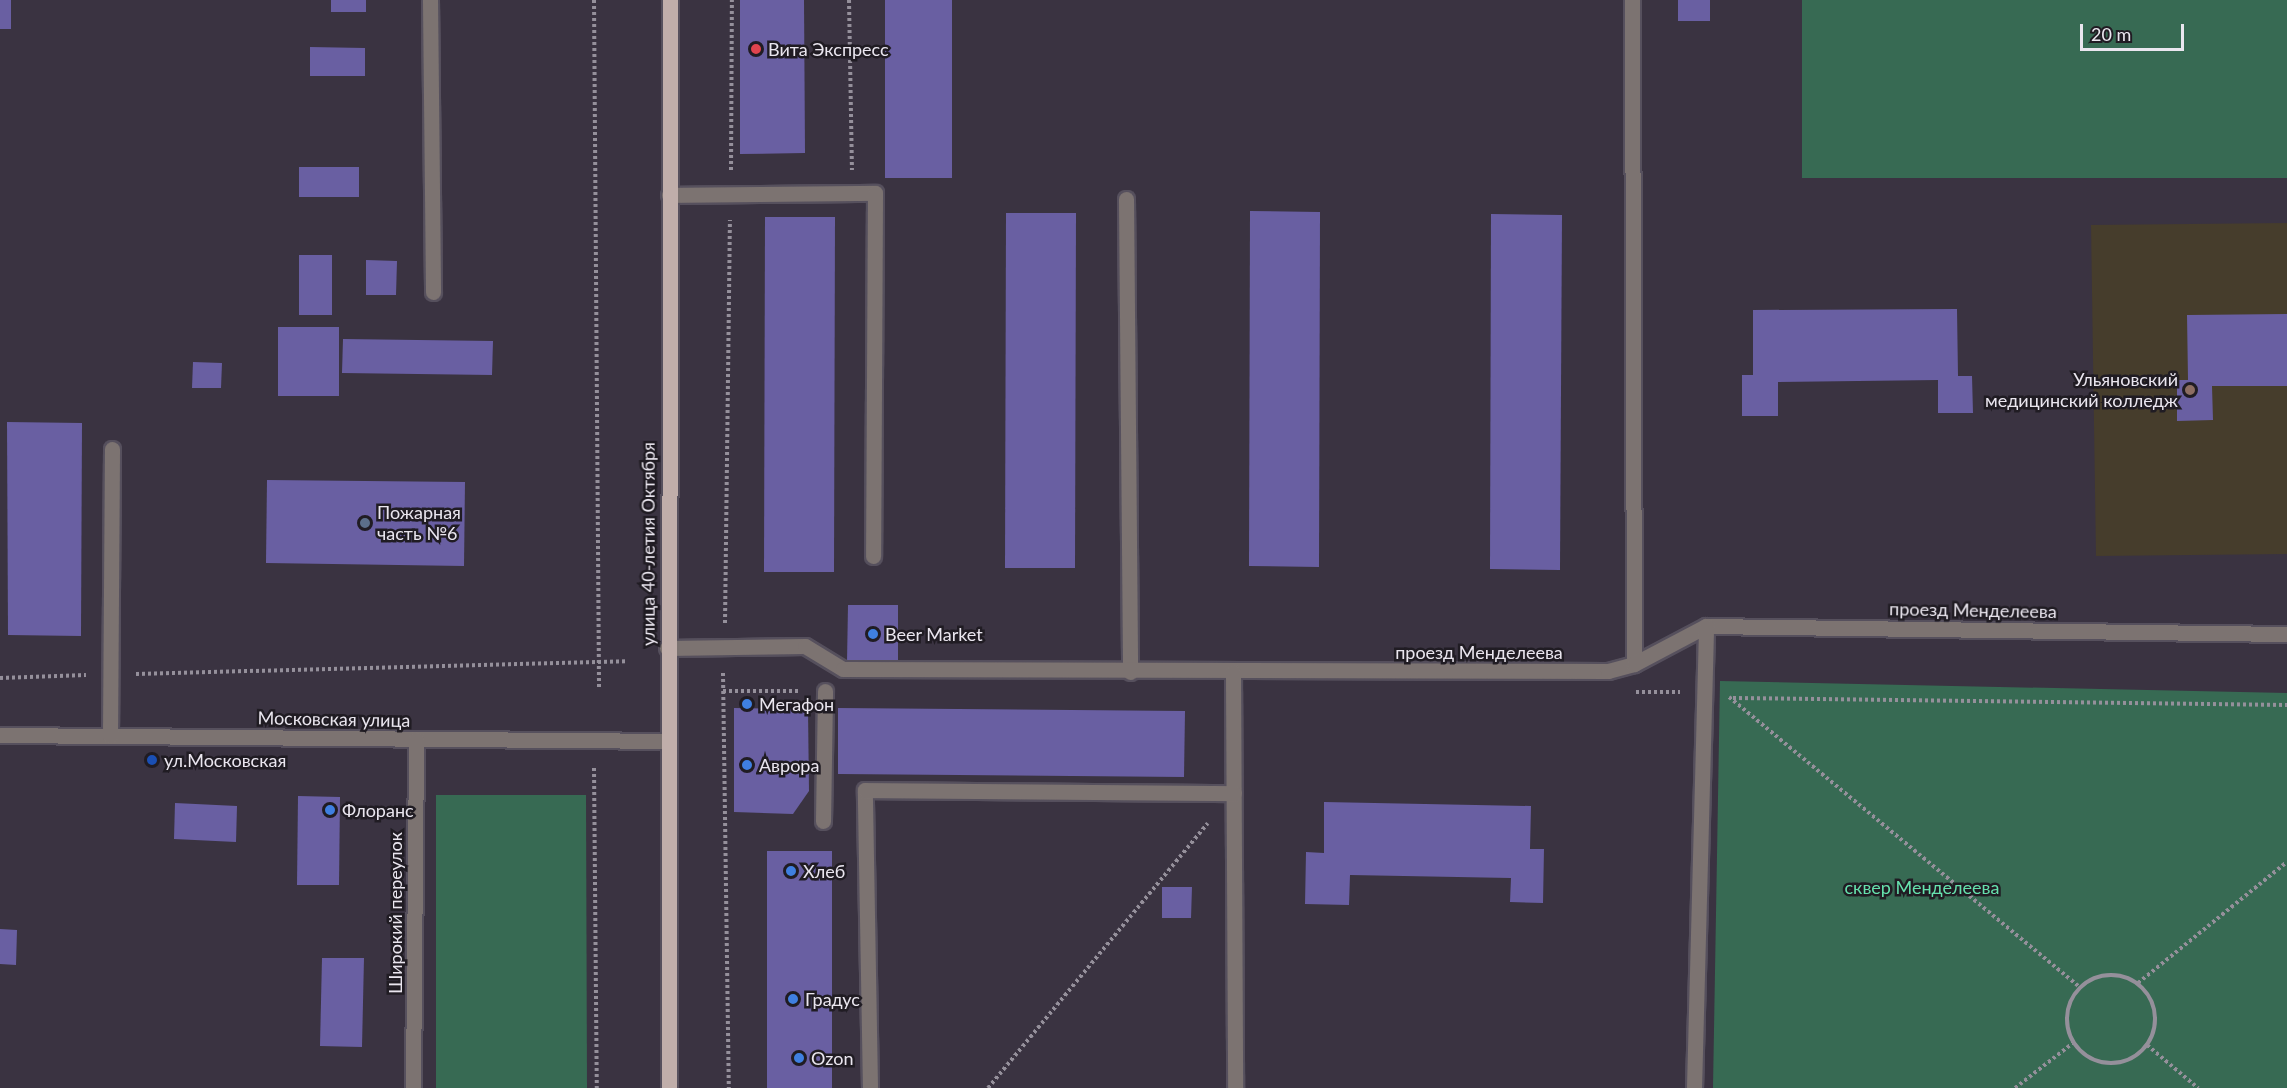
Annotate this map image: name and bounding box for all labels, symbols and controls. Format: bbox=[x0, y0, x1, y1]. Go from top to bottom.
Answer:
scale bar bbox=[2083, 12, 2186, 50]
text: 20 m bbox=[2091, 23, 2131, 45]
place label: Вита Экспресс bbox=[768, 38, 889, 60]
marker: Вита Экспресс bbox=[749, 42, 763, 56]
place label: Ульяновский медицинский колледж bbox=[1985, 369, 2178, 412]
marker: Ульяновский медицинский колледж bbox=[2183, 383, 2197, 397]
street label: улица 40-летия Октября bbox=[637, 442, 659, 646]
place label: Пожарная часть №6 bbox=[377, 502, 461, 544]
marker: Пожарная часть №6 bbox=[358, 516, 372, 530]
street label: проезд Менделеева bbox=[1889, 598, 2057, 622]
place label: Beer Market bbox=[885, 623, 983, 645]
marker: Beer Market bbox=[866, 627, 880, 641]
street label: проезд Менделеева bbox=[1395, 641, 1563, 663]
place label: Мегафон bbox=[759, 693, 834, 715]
marker: Мегафон bbox=[740, 697, 754, 711]
street label: Московская улица bbox=[257, 707, 411, 731]
place label: ул.Московская bbox=[164, 749, 286, 771]
marker: ул.Московская bbox=[145, 753, 159, 767]
place label: Аврора bbox=[759, 754, 819, 776]
marker: Аврора bbox=[740, 758, 754, 772]
place label: Флоранс bbox=[342, 799, 414, 821]
marker: Флоранс bbox=[323, 803, 337, 817]
street label: Широкий переулок bbox=[384, 832, 406, 994]
place label: Хлеб bbox=[803, 860, 845, 882]
marker: Хлеб bbox=[784, 864, 798, 878]
park label: сквер Менделеева bbox=[1844, 876, 2000, 898]
place label: Градус bbox=[805, 988, 860, 1010]
marker: Градус bbox=[786, 992, 800, 1006]
place label: Ozon bbox=[811, 1047, 853, 1069]
marker: Ozon bbox=[792, 1051, 806, 1065]

